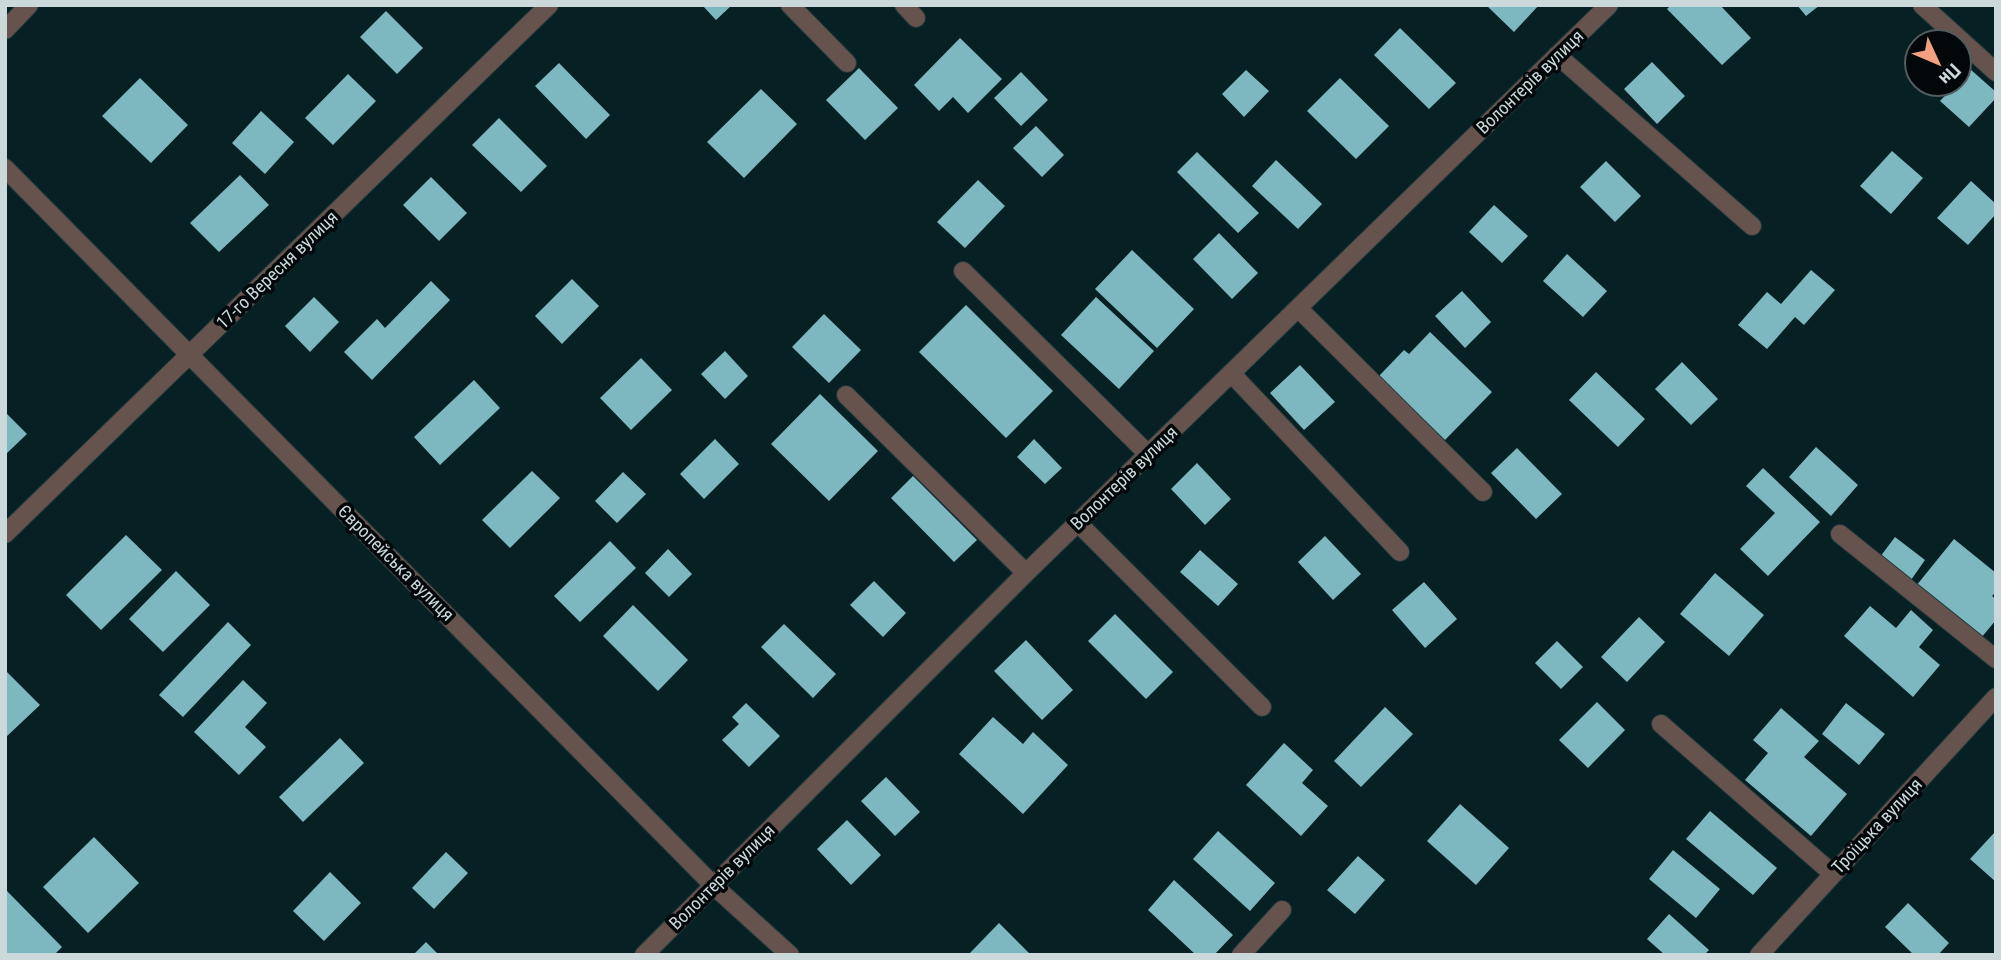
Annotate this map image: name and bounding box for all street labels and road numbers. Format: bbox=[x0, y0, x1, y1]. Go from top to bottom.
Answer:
street label: Волонтерів вулиця bbox=[1472, 25, 1587, 138]
street label: 17-го Вересня вулиця bbox=[212, 206, 342, 333]
street label: Волонтерів вулиця bbox=[1066, 421, 1181, 534]
street label: Європейська вулиця bbox=[334, 500, 459, 625]
street label: Троїцька вулиця bbox=[1827, 774, 1926, 878]
street label: Волонтерів вулиця bbox=[665, 820, 779, 934]

